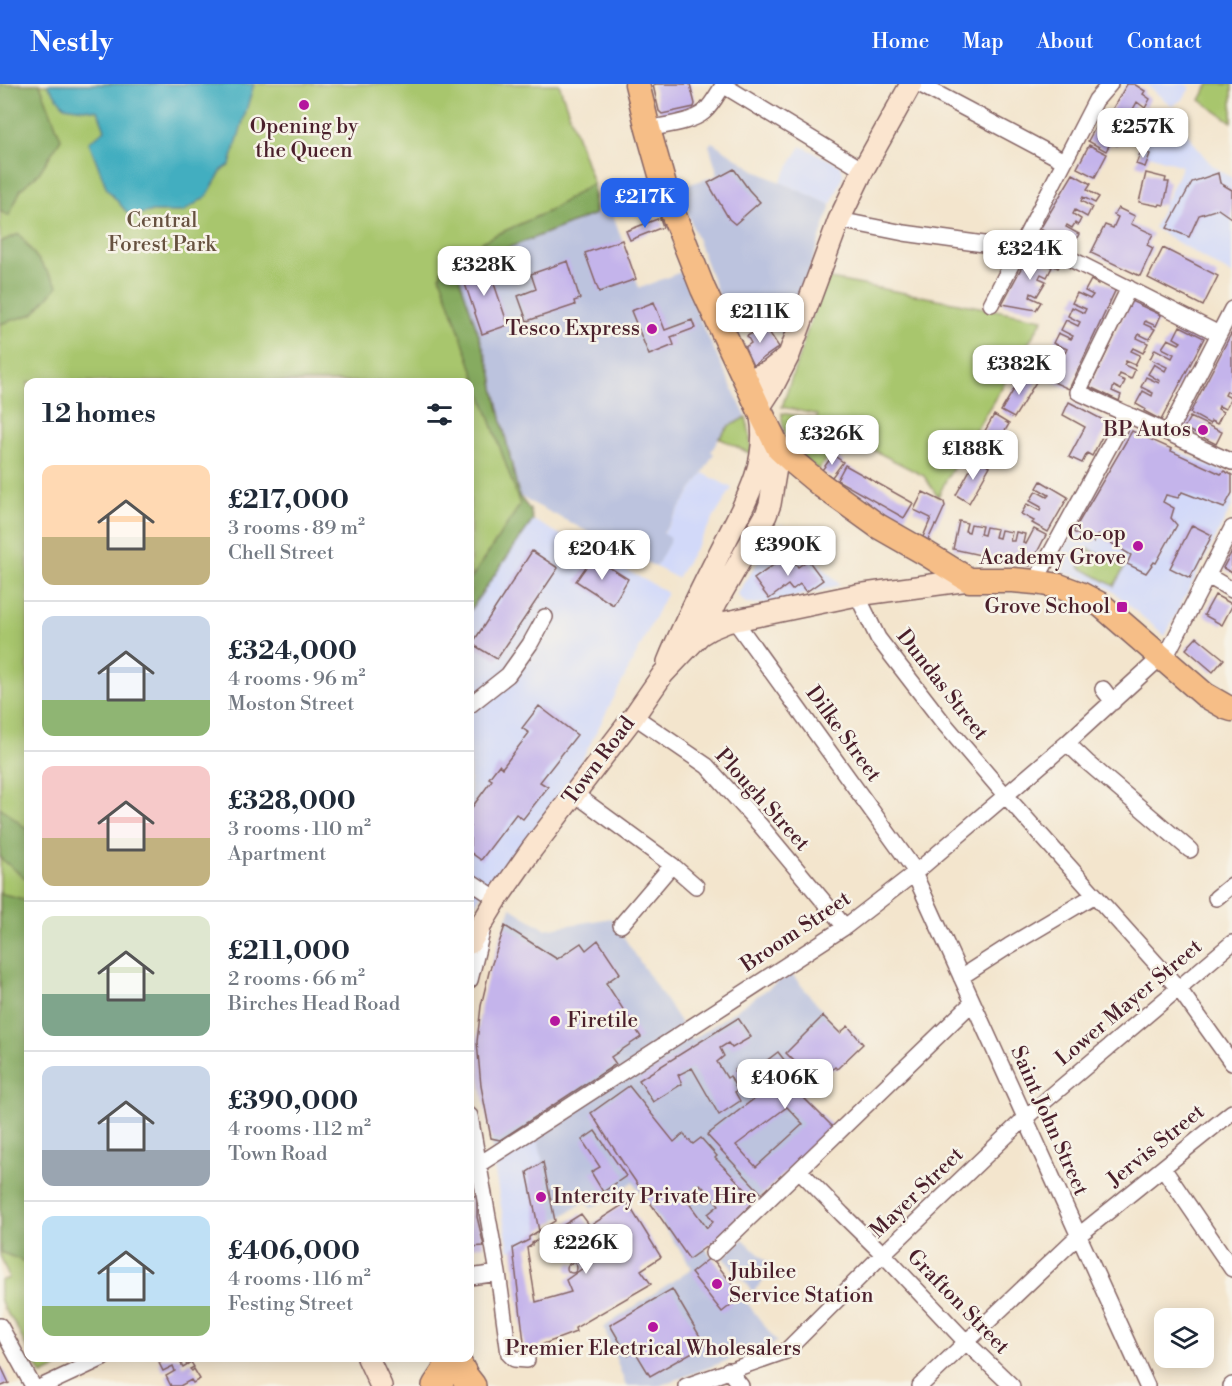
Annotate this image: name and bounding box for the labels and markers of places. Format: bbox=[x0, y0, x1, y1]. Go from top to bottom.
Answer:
marker: Opening by the Queen bbox=[297, 98, 311, 112]
pin: £257K bbox=[1101, 108, 1185, 159]
place label: Opening by the Queen bbox=[250, 114, 359, 164]
pin: £217K bbox=[603, 178, 687, 229]
pin: £324K bbox=[988, 230, 1072, 281]
pin: £328K bbox=[442, 246, 526, 297]
pin: £211K bbox=[718, 293, 802, 344]
place label: Tesco Express bbox=[505, 316, 640, 342]
marker: Tesco Express bbox=[645, 322, 659, 336]
pin: £382K bbox=[977, 345, 1061, 396]
pin: £326K bbox=[790, 415, 874, 466]
place label: BP Autos bbox=[1102, 417, 1191, 443]
marker: BP Autos bbox=[1196, 423, 1210, 437]
pin: £188K bbox=[931, 430, 1015, 481]
place label: Co-op Academy Grove bbox=[978, 521, 1126, 571]
pin: £390K bbox=[746, 526, 830, 577]
pin: £204K bbox=[560, 530, 644, 581]
marker: Co-op Academy Grove bbox=[1131, 539, 1145, 553]
place label: Grove School bbox=[984, 594, 1110, 620]
marker: Grove School bbox=[1115, 600, 1129, 614]
place label: Firetile bbox=[567, 1008, 638, 1034]
marker: Firetile bbox=[548, 1014, 562, 1028]
pin: £406K bbox=[743, 1059, 827, 1110]
place label: Intercity Private Hire bbox=[553, 1184, 757, 1210]
marker: Intercity Private Hire bbox=[534, 1190, 548, 1204]
pin: £226K bbox=[544, 1224, 628, 1275]
place label: Jubilee Service Station bbox=[728, 1259, 874, 1309]
marker: Jubilee Service Station bbox=[710, 1277, 724, 1291]
marker: Premier Electrical Wholesalers bbox=[646, 1320, 660, 1334]
place label: Premier Electrical Wholesalers bbox=[505, 1336, 801, 1362]

